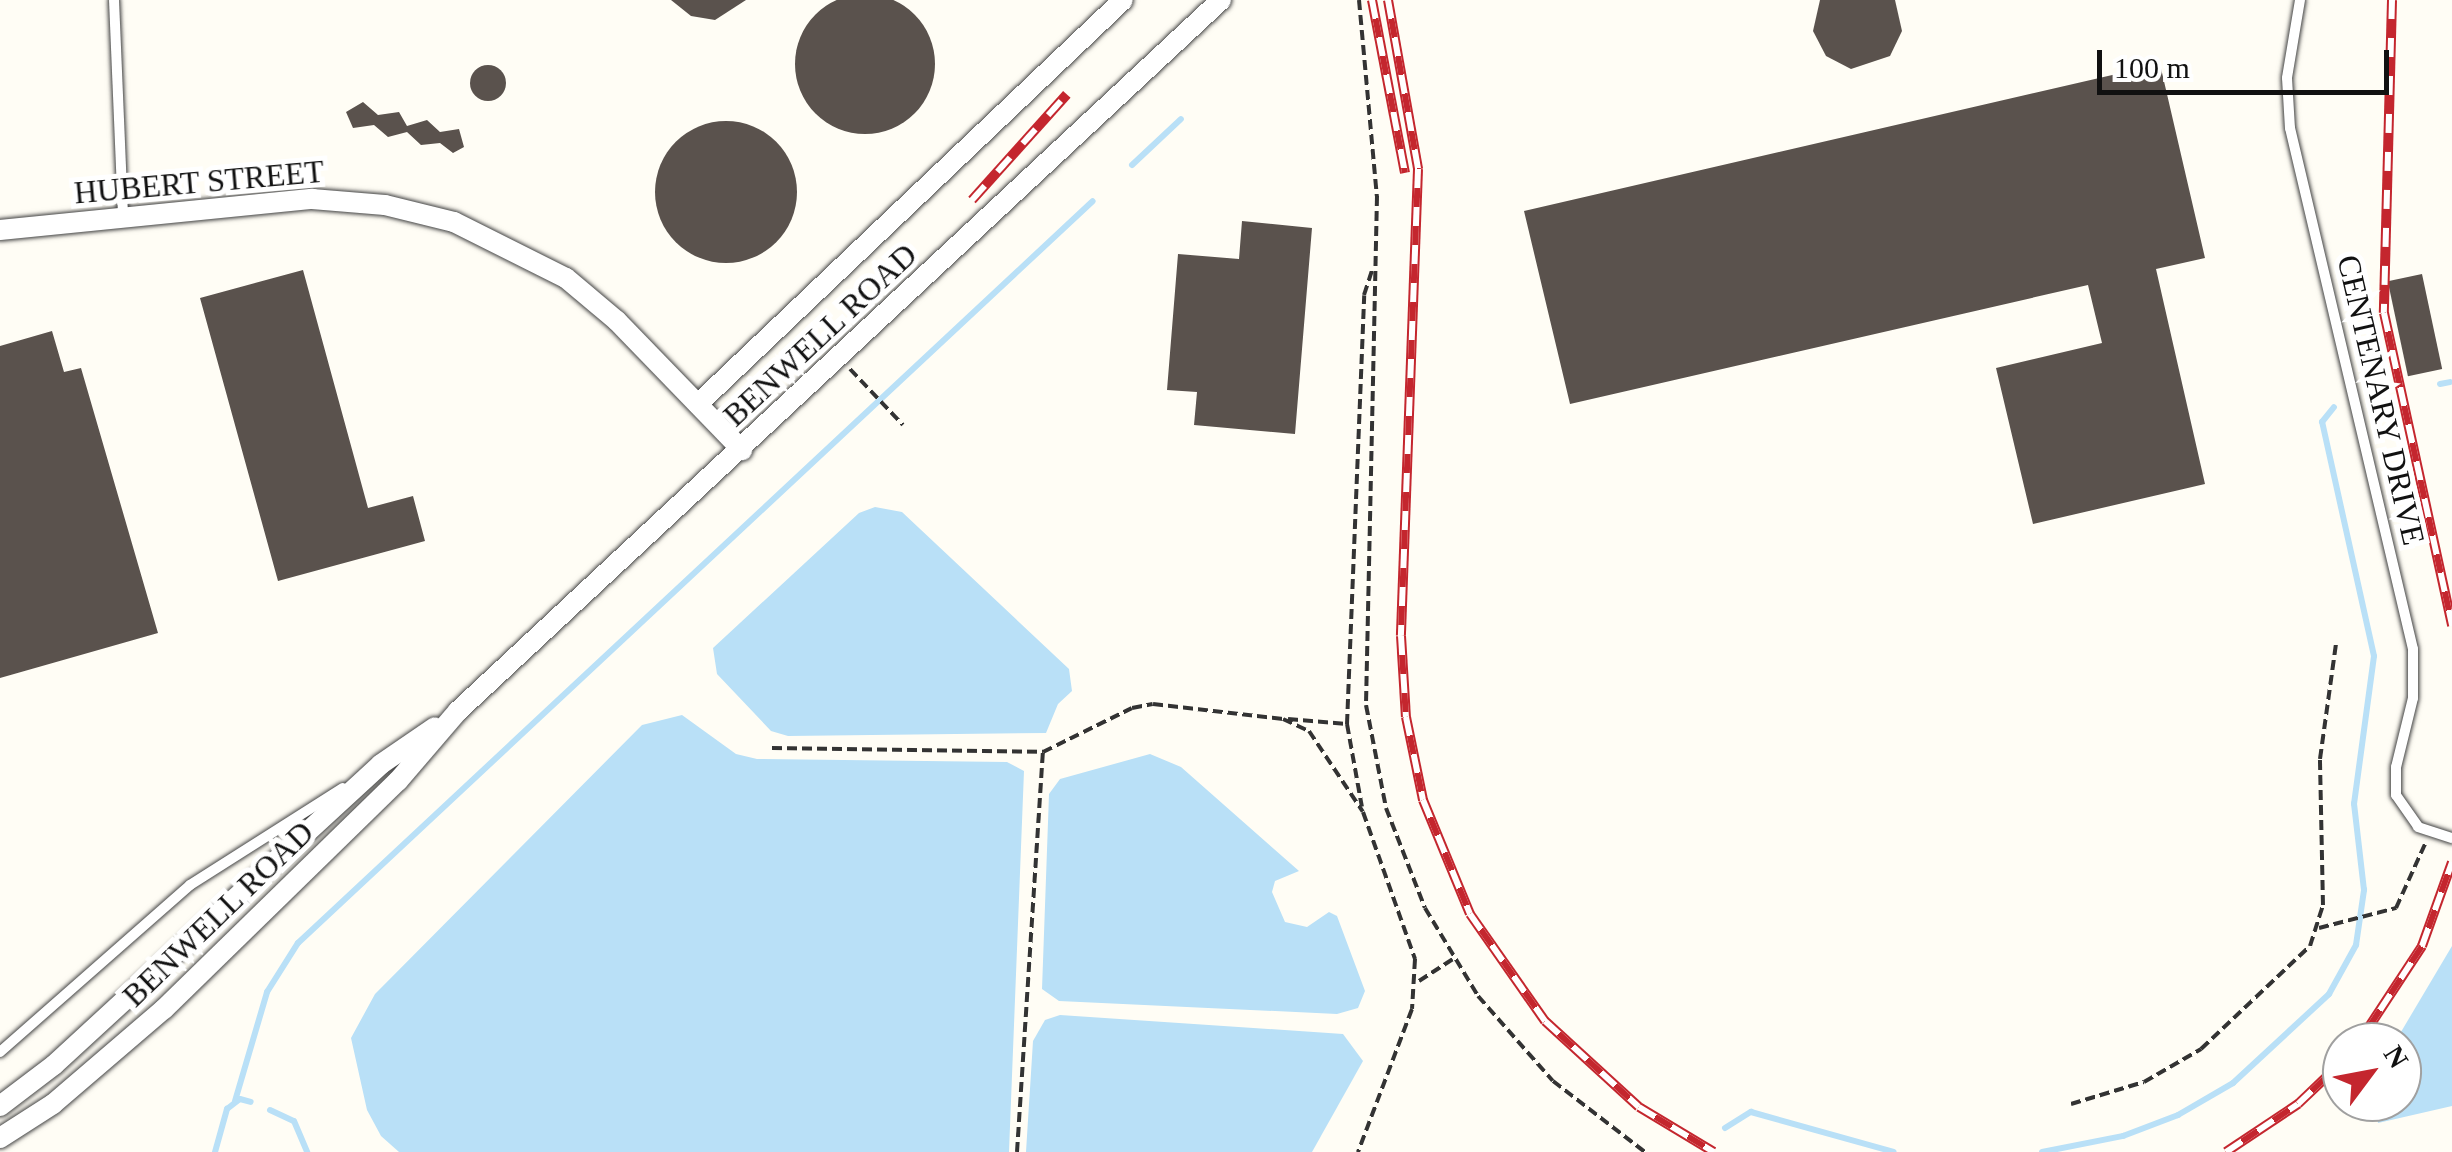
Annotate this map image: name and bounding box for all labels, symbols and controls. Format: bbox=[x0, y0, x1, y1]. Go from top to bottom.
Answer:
scale bar bbox=[2102, 30, 2394, 92]
text: 100 m bbox=[2114, 51, 2190, 84]
street label: HUBERT STREET bbox=[72, 152, 326, 212]
street label: BENWELL ROAD bbox=[715, 235, 925, 435]
street label: CENTENARY DRIVE bbox=[2329, 251, 2433, 549]
street label: BENWELL ROAD bbox=[114, 813, 322, 1015]
north arrow bbox=[2322, 1022, 2422, 1122]
text: N bbox=[2378, 1040, 2415, 1074]

